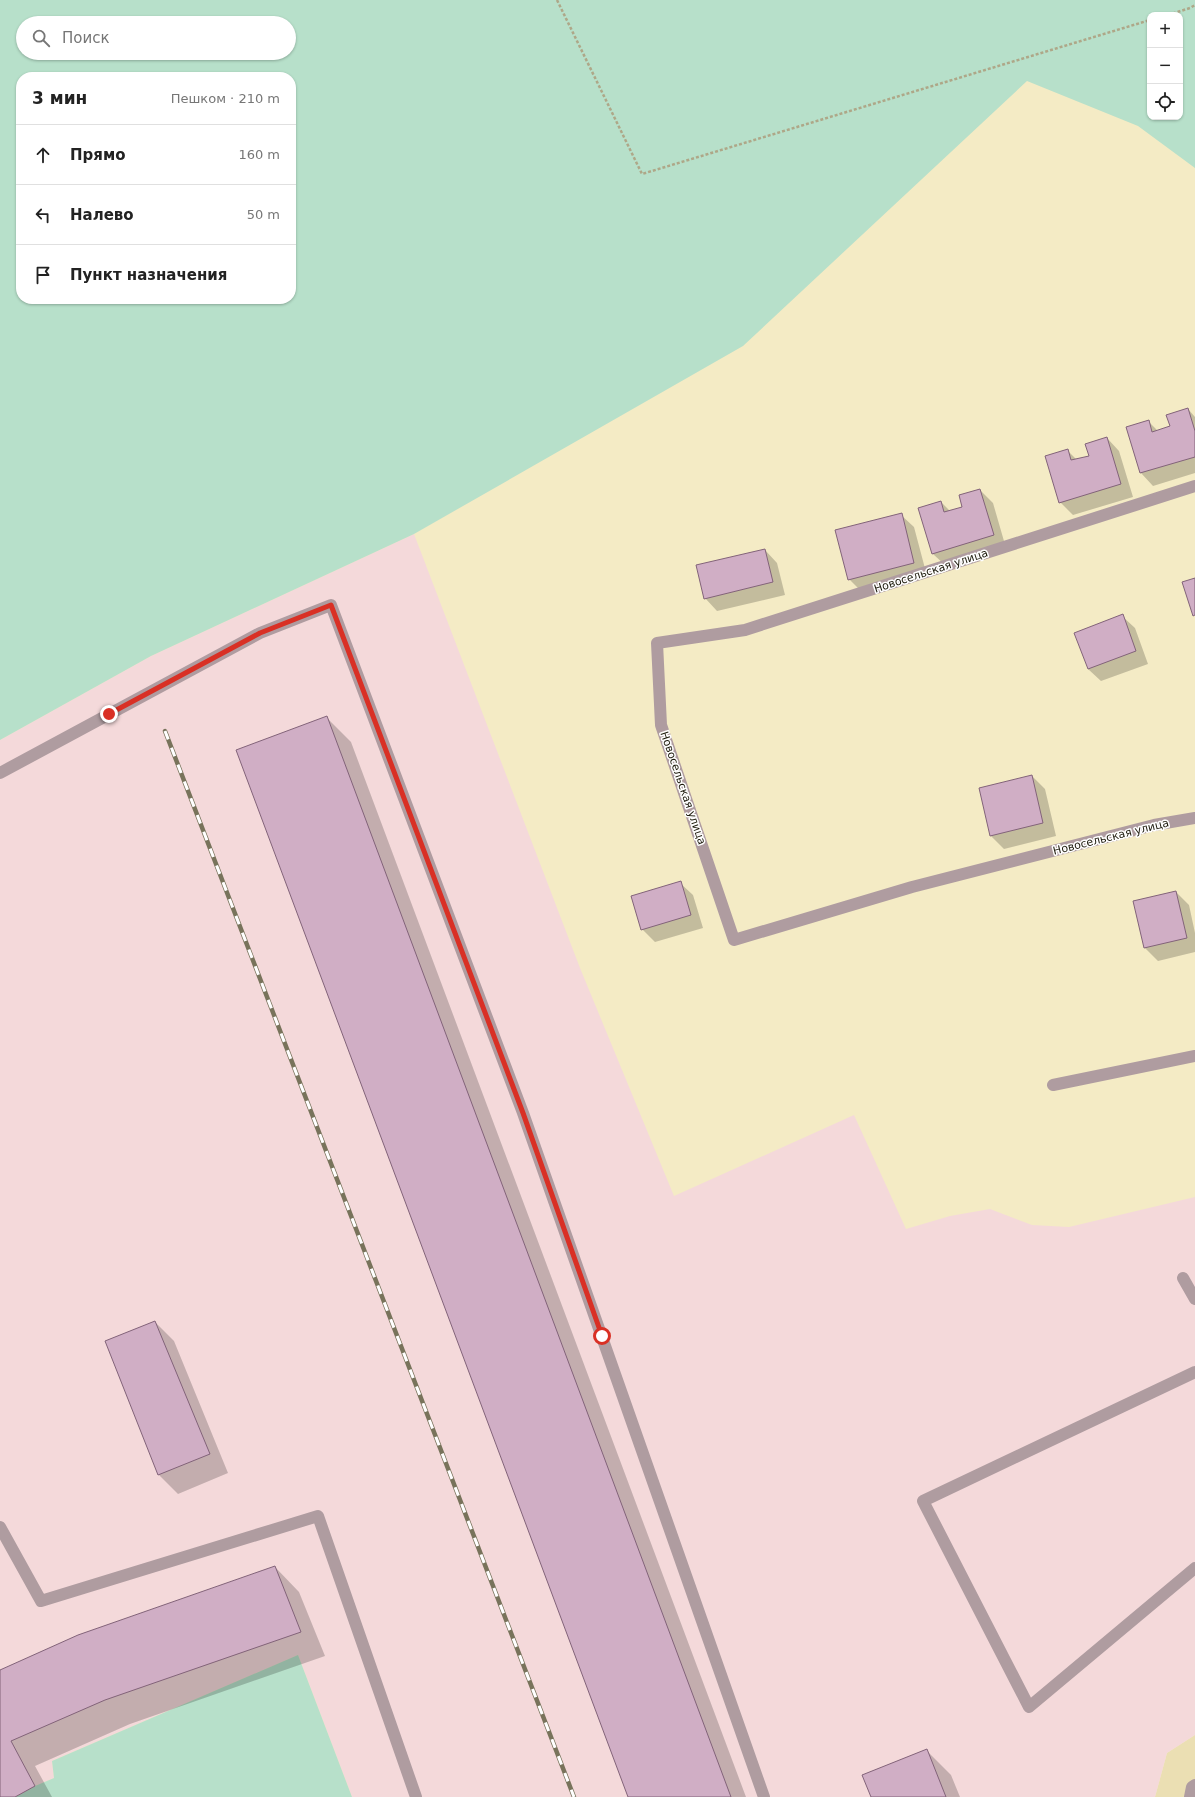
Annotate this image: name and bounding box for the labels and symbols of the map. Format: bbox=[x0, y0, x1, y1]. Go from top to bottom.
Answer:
street label: Новосельская улица bbox=[872, 546, 990, 596]
route end bbox=[100, 705, 118, 723]
street label: Новосельская улица bbox=[657, 730, 709, 846]
street label: Новосельская улица bbox=[1052, 816, 1170, 858]
route start bbox=[593, 1327, 611, 1345]

